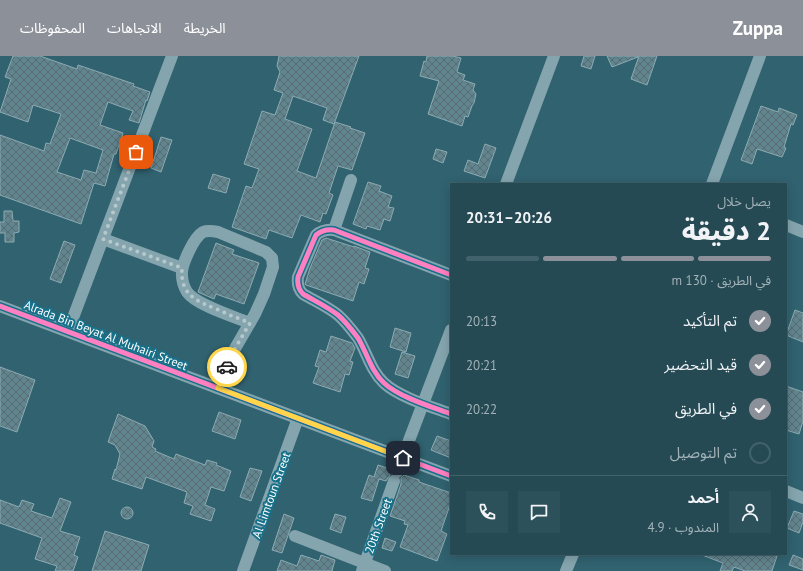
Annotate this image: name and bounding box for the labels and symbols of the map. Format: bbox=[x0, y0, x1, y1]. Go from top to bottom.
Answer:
pin bbox=[119, 135, 153, 169]
street label: Alrada Bin Beyat Al Muhairi Street bbox=[22, 297, 190, 373]
courier bbox=[207, 347, 247, 387]
pin bbox=[386, 441, 420, 475]
street label: Al Limtoun Street bbox=[249, 450, 293, 540]
street label: 20th Street bbox=[361, 496, 395, 556]

